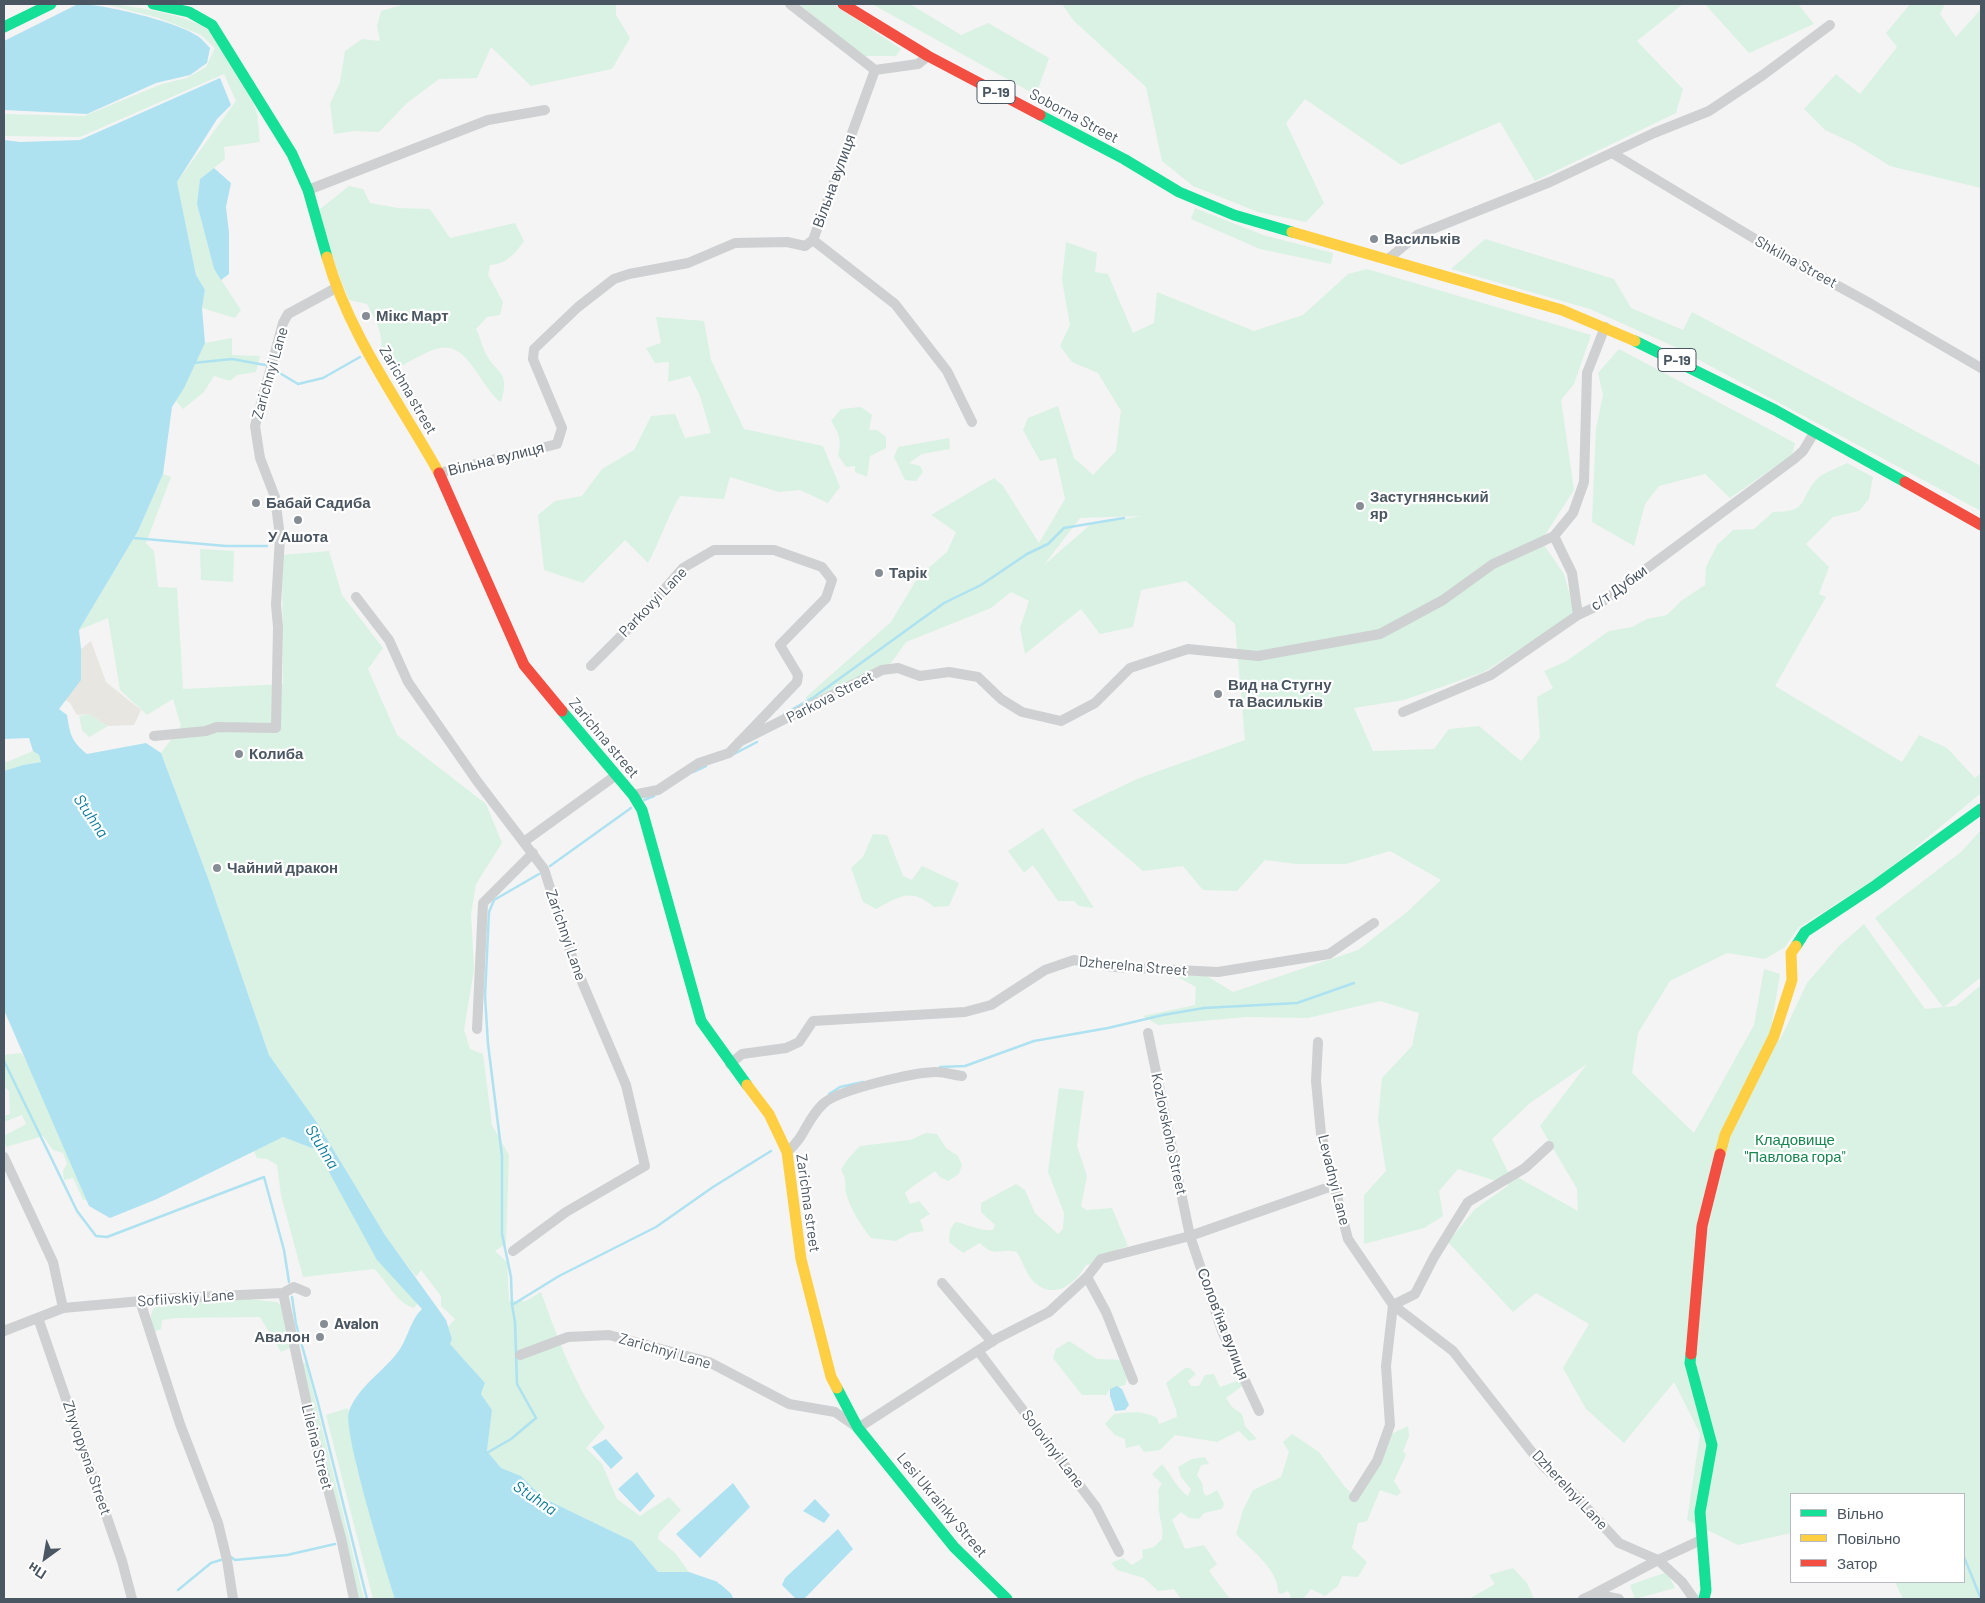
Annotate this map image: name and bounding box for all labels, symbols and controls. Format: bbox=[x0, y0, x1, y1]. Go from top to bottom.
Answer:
road number: Р-19 bbox=[977, 80, 1015, 104]
street label: Soborna Street bbox=[1026, 85, 1122, 147]
street label: Вільна вулиця bbox=[809, 132, 859, 230]
place label: Васильків bbox=[1384, 230, 1460, 248]
street label: Shkilna Street bbox=[1752, 232, 1840, 292]
marker: Васильків bbox=[1368, 233, 1380, 245]
place label: Мікс Март bbox=[376, 307, 449, 325]
marker: Мікс Март bbox=[360, 310, 372, 322]
street label: Zarichnyi Lane bbox=[248, 325, 292, 421]
street label: Zarichna street bbox=[375, 343, 441, 437]
road number: Р-19 bbox=[1658, 348, 1696, 372]
street label: Вільна вулиця bbox=[446, 438, 546, 480]
place label: Застугнянський яр bbox=[1370, 488, 1489, 523]
place label: Бабай Садиба bbox=[266, 494, 371, 512]
marker: Бабай Садиба bbox=[250, 497, 262, 509]
marker: Застугнянський яр bbox=[1354, 500, 1366, 512]
marker: У Ашота bbox=[292, 514, 304, 526]
place label: У Ашота bbox=[268, 528, 328, 546]
street label: с/т Дубки bbox=[1587, 562, 1651, 614]
street label: Parkovyi Lane bbox=[615, 563, 691, 641]
place label: Тарік bbox=[889, 564, 927, 582]
marker: Тарік bbox=[873, 567, 885, 579]
street label: Parkova Street bbox=[783, 667, 877, 727]
place label: Вид на Стугну та Васильків bbox=[1228, 676, 1332, 711]
marker: Вид на Стугну та Васильків bbox=[1212, 688, 1224, 700]
street label: Zarichna street bbox=[565, 694, 643, 782]
place label: Колиба bbox=[249, 745, 303, 763]
marker: Колиба bbox=[233, 748, 245, 760]
water label: Stuhna bbox=[70, 791, 112, 841]
place label: Чайний дракон bbox=[227, 859, 338, 877]
marker: Чайний дракон bbox=[211, 862, 223, 874]
street label: Zarichnyi Lane bbox=[542, 887, 590, 983]
street label: Dzherelna Street bbox=[1078, 952, 1188, 980]
street label: Kozlovskoho Street bbox=[1147, 1071, 1191, 1197]
water label: Stuhna bbox=[301, 1121, 343, 1173]
park label: Кладовище "Павлова гора" bbox=[1744, 1131, 1846, 1166]
street label: Levadnyi Lane bbox=[1314, 1133, 1354, 1227]
street label: Zarichna street bbox=[792, 1153, 824, 1253]
street label: Соловʼїна вулиця bbox=[1193, 1265, 1253, 1383]
street label: Sofiivskiy Lane bbox=[137, 1286, 235, 1310]
place label: Avalon bbox=[334, 1315, 379, 1333]
marker: Avalon bbox=[318, 1318, 330, 1330]
place label: Авалон bbox=[254, 1328, 310, 1346]
street label: Zarichnyi Lane bbox=[617, 1329, 713, 1373]
marker: Авалон bbox=[314, 1331, 326, 1343]
street label: Zhyvopysna Street bbox=[59, 1399, 115, 1517]
street label: Lileina Street bbox=[298, 1402, 336, 1492]
street label: Solovinyi Lane bbox=[1018, 1406, 1088, 1492]
street label: Dzherelnyi Lane bbox=[1528, 1446, 1612, 1534]
street label: Lesi Ukrainky Street bbox=[893, 1449, 991, 1561]
water label: Stuhna bbox=[510, 1477, 560, 1519]
legend bbox=[1790, 1493, 1965, 1583]
text: Вільно bbox=[1837, 1504, 1884, 1522]
text: Повільно bbox=[1837, 1529, 1901, 1547]
north arrow bbox=[20, 1533, 70, 1583]
text: Затор bbox=[1837, 1554, 1877, 1572]
text: Пн bbox=[24, 1559, 49, 1583]

